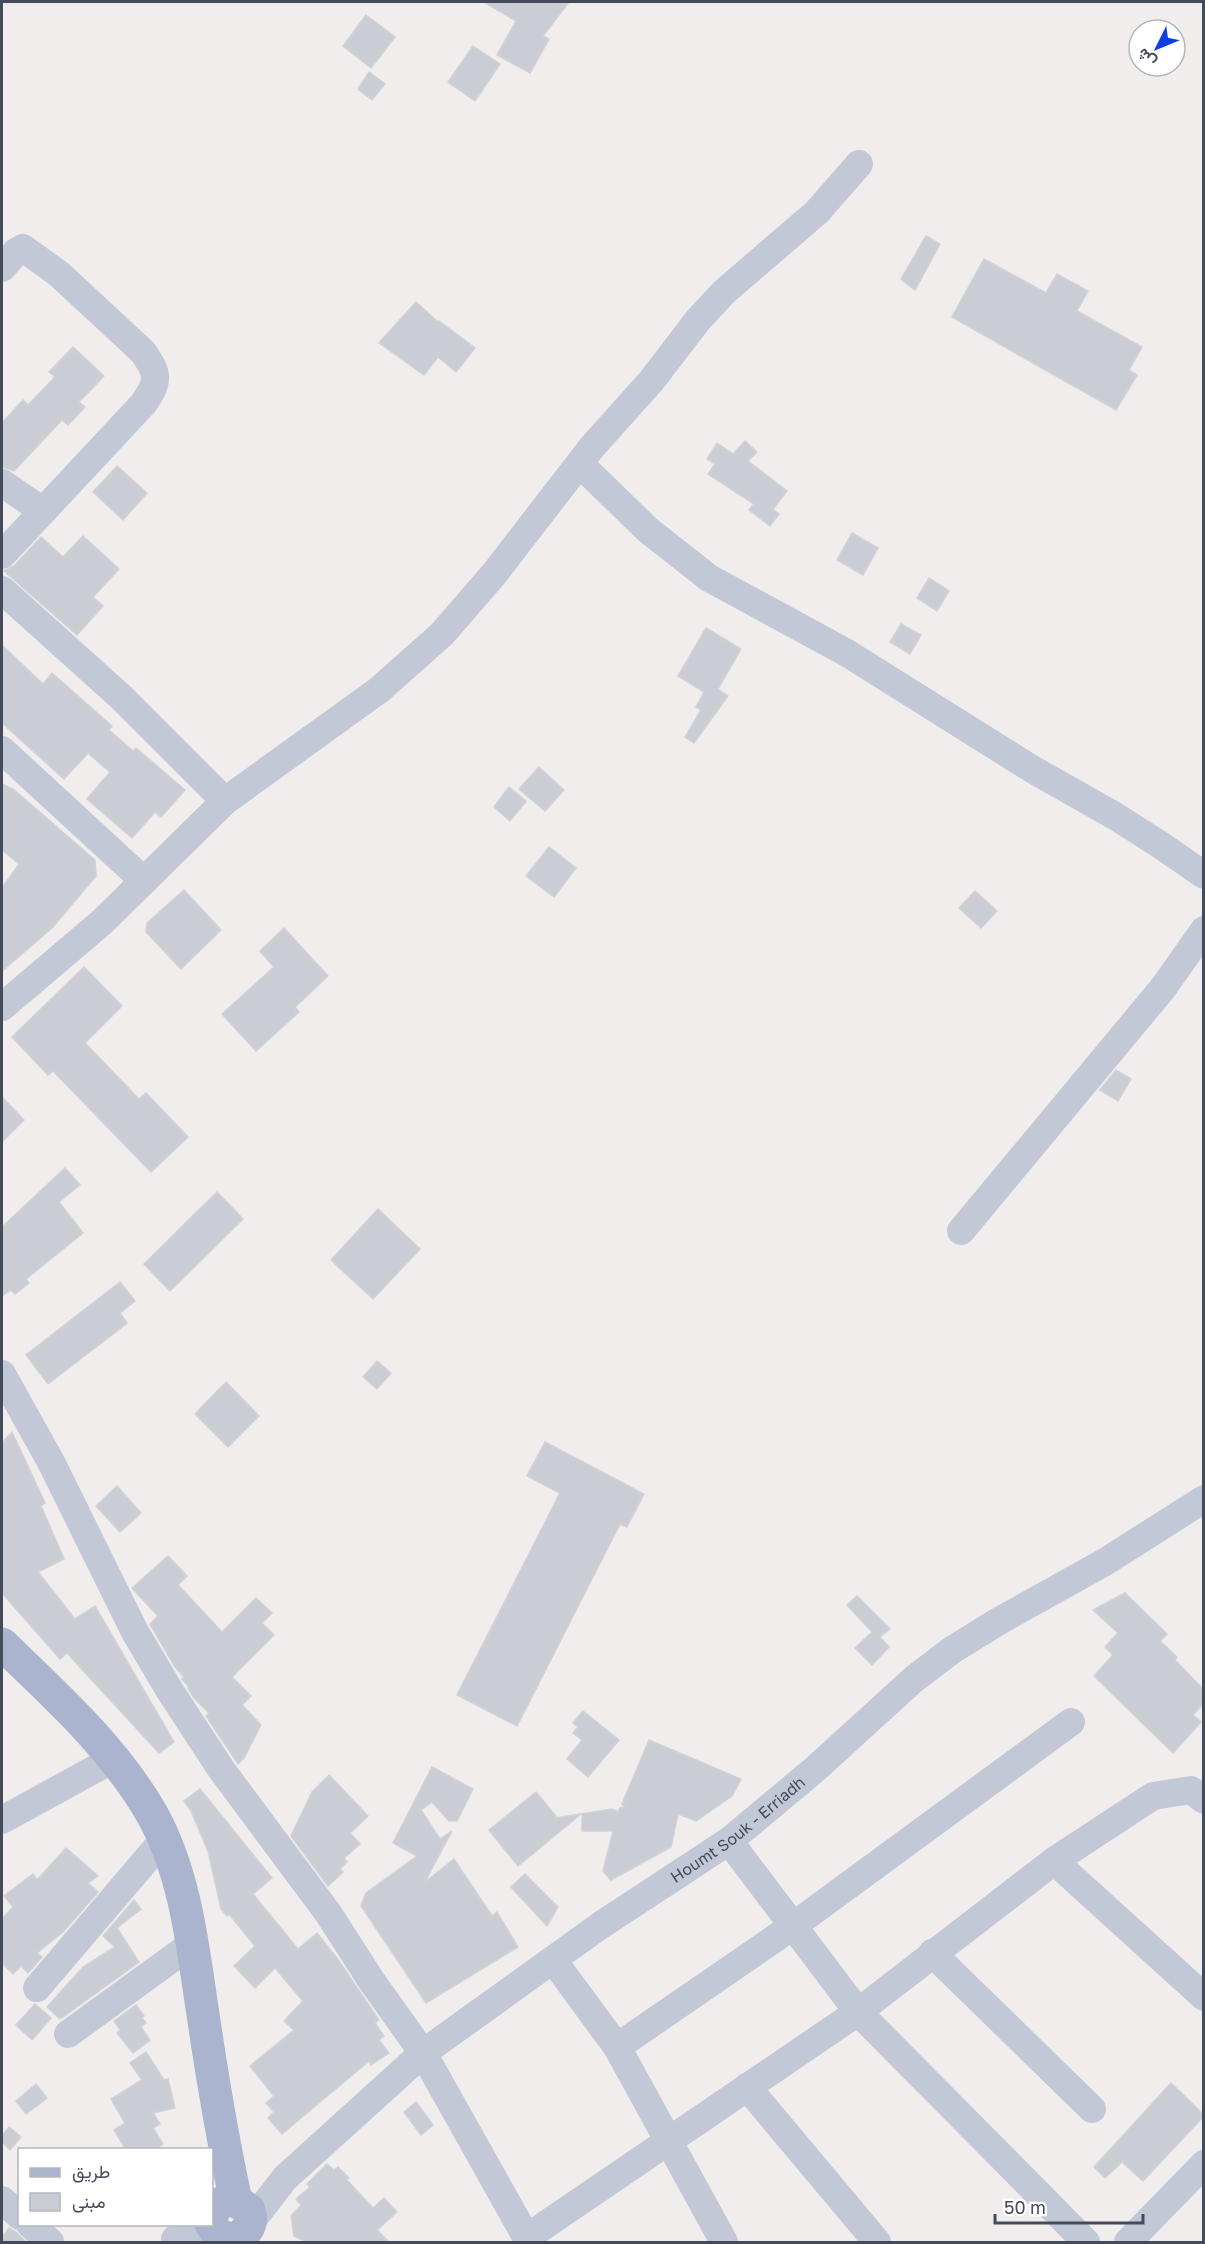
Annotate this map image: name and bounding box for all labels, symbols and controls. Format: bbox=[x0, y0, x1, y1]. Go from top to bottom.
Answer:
north arrow bbox=[1127, 18, 1187, 78]
text: ش bbox=[1132, 44, 1160, 72]
street label: Houmt Souk - Erriadh bbox=[667, 1772, 809, 1887]
legend bbox=[18, 2148, 213, 2226]
text: طريق bbox=[72, 2160, 110, 2183]
scale bar bbox=[995, 2187, 1144, 2225]
text: مبنى bbox=[72, 2190, 106, 2213]
text: 50 m bbox=[1004, 2196, 1046, 2218]

